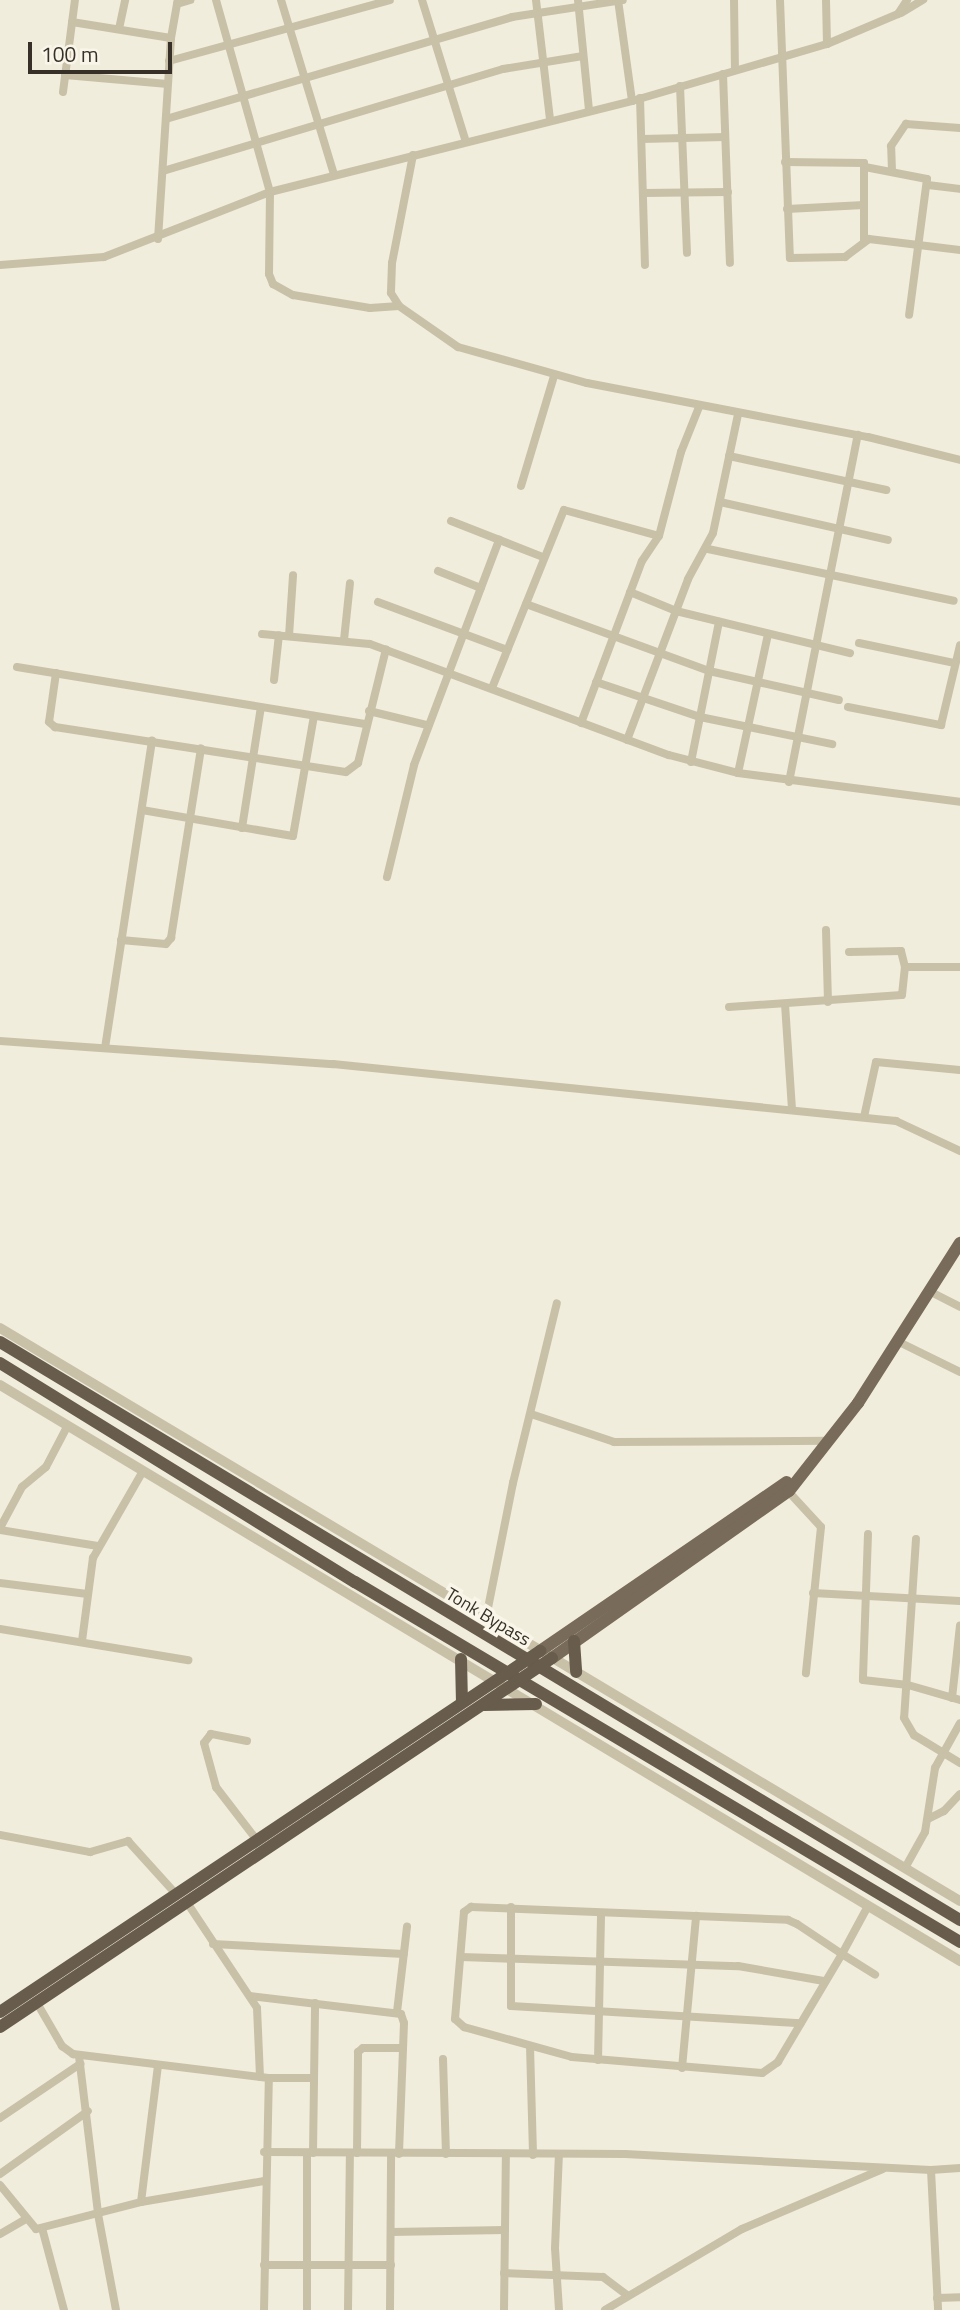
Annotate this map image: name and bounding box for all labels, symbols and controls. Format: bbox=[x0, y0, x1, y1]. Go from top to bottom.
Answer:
scale bar bbox=[32, 28, 175, 72]
text: 100 m bbox=[41, 38, 98, 70]
street label: Tonk Bypass bbox=[442, 1583, 534, 1651]

